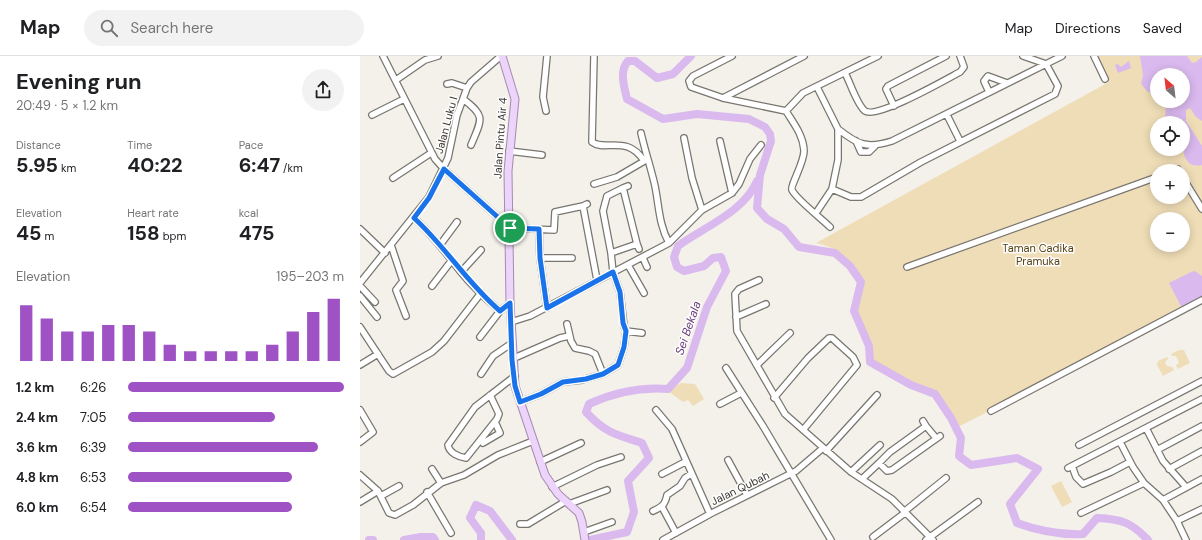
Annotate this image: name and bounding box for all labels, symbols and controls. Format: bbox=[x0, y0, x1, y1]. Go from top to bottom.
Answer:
search box bbox=[84, 10, 364, 46]
text: Map bbox=[20, 15, 60, 40]
icon: search bbox=[98, 17, 120, 39]
text: Search here bbox=[130, 18, 213, 38]
text: Map bbox=[1005, 19, 1033, 37]
text: Directions bbox=[1055, 19, 1121, 37]
text: Saved bbox=[1143, 19, 1182, 37]
text: Evening run bbox=[16, 67, 142, 96]
north arrow bbox=[1150, 68, 1190, 108]
map controls bbox=[1150, 68, 1190, 252]
button: share bbox=[302, 69, 344, 111]
street label: Jalan Luku I bbox=[432, 95, 460, 155]
street label: Jalan Pintu Air 4 bbox=[490, 96, 510, 179]
text: 20:49 · 5 × 1.2 km bbox=[16, 97, 118, 114]
button: locate bbox=[1150, 116, 1190, 156]
text: Distance bbox=[16, 138, 61, 152]
text: Time bbox=[127, 138, 152, 152]
text: Pace bbox=[239, 138, 263, 152]
text: 5.95 bbox=[16, 152, 58, 178]
text: 40:22 bbox=[127, 152, 183, 178]
text: 6:47 bbox=[239, 152, 280, 178]
text: km bbox=[58, 161, 76, 175]
text: /km bbox=[280, 161, 303, 175]
button: + bbox=[1150, 164, 1190, 204]
text: Elevation bbox=[16, 206, 62, 220]
text: Heart rate bbox=[127, 206, 179, 220]
text: kcal bbox=[239, 206, 259, 220]
pin bbox=[493, 211, 527, 245]
button: − bbox=[1150, 212, 1190, 252]
icon: arrive bbox=[499, 217, 521, 239]
text: 45 bbox=[16, 220, 41, 246]
text: 158 bbox=[127, 220, 160, 246]
text: 475 bbox=[239, 220, 274, 246]
text: m bbox=[41, 229, 54, 243]
text: bpm bbox=[160, 229, 186, 243]
park label: Taman Cadika Pramuka bbox=[1002, 241, 1074, 268]
text: Elevation bbox=[16, 268, 70, 285]
text: 195–203 m bbox=[276, 268, 344, 285]
water label: Sei Bekala bbox=[671, 299, 705, 357]
text: 1.2 km bbox=[16, 379, 54, 396]
text: 6:26 bbox=[80, 379, 106, 396]
text: 2.4 km bbox=[16, 409, 58, 426]
text: 7:05 bbox=[80, 409, 106, 426]
text: 3.6 km bbox=[16, 439, 58, 456]
text: 6:39 bbox=[80, 439, 106, 456]
street label: Jalan Qubah bbox=[709, 468, 771, 508]
text: 4.8 km bbox=[16, 469, 59, 486]
text: 6:53 bbox=[80, 469, 106, 486]
text: 6.0 km bbox=[16, 499, 59, 516]
text: 6:54 bbox=[80, 499, 107, 516]

